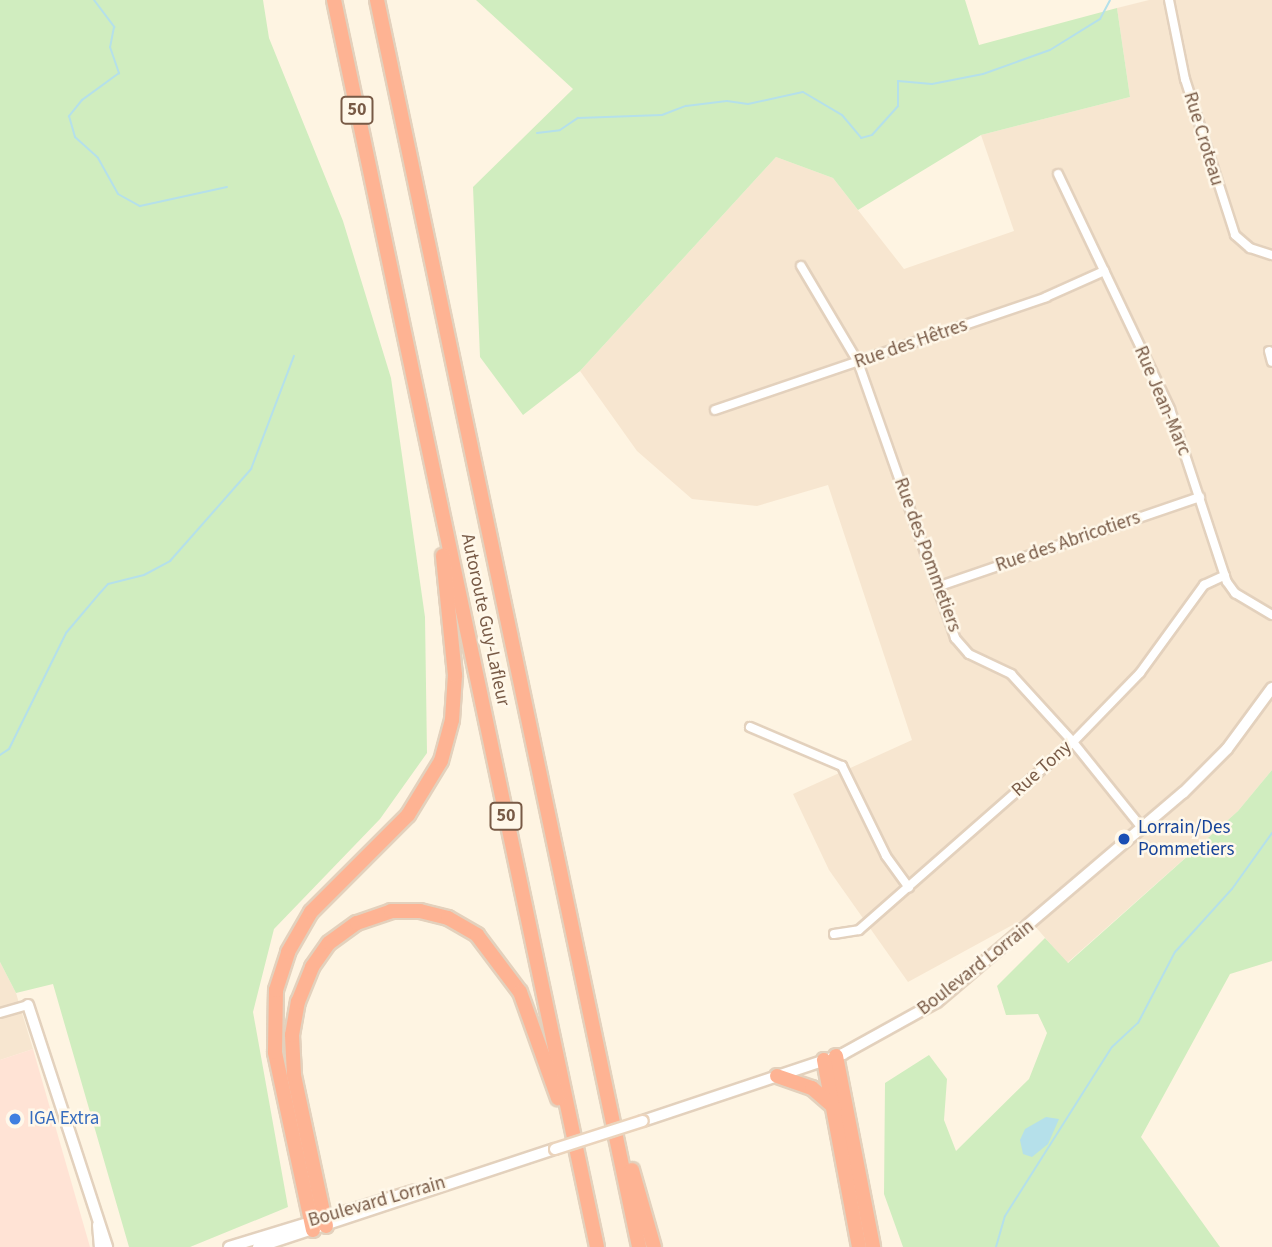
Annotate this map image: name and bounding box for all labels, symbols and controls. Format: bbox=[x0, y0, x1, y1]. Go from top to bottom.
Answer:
street label: Rue Croteau bbox=[1178, 89, 1228, 189]
road number: 50 bbox=[340, 96, 374, 124]
street label: Rue des Hêtres bbox=[852, 314, 970, 374]
street label: Rue Jean-Marc bbox=[1129, 343, 1195, 459]
street label: Rue des Pommetiers bbox=[889, 475, 965, 635]
street label: Rue des Abricotiers bbox=[993, 507, 1143, 577]
street label: Autoroute Guy-Lafleur bbox=[456, 532, 514, 708]
street label: Rue Tony bbox=[1007, 736, 1077, 802]
road number: 50 bbox=[489, 802, 524, 830]
place label: Lorrain/Des Pommetiers bbox=[1138, 817, 1234, 861]
marker: Lorrain/Des Pommetiers bbox=[1116, 831, 1132, 847]
street label: Boulevard Lorrain bbox=[913, 915, 1039, 1021]
place label: IGA Extra bbox=[29, 1108, 99, 1130]
marker: IGA Extra bbox=[7, 1111, 23, 1127]
street label: Boulevard Lorrain bbox=[306, 1172, 448, 1232]

